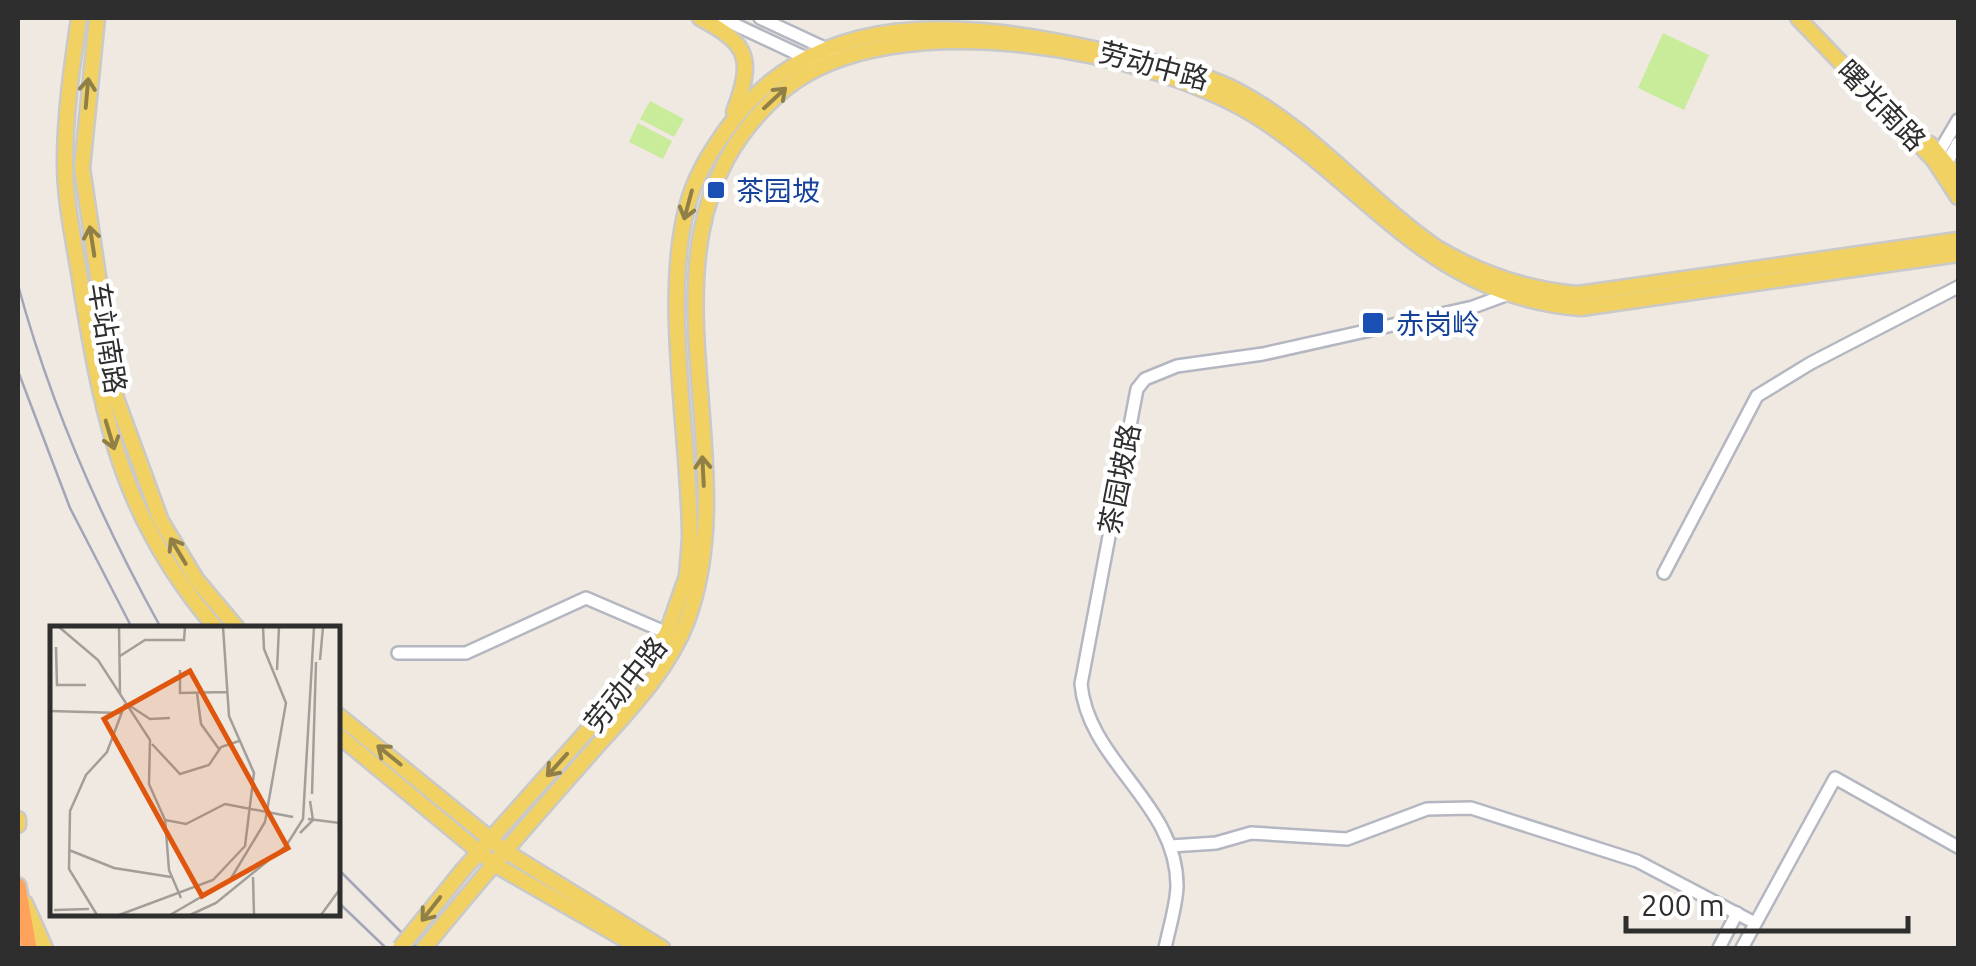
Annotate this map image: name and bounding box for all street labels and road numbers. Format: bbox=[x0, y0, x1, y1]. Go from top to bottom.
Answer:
street label: 劳动中路 bbox=[1096, 36, 1212, 94]
street label: 曙光南路 bbox=[1832, 54, 1932, 156]
street label: 车站南路 bbox=[84, 280, 132, 396]
street label: 茶园坡路 bbox=[1093, 421, 1145, 537]
street label: 劳动中路 bbox=[578, 631, 672, 737]

